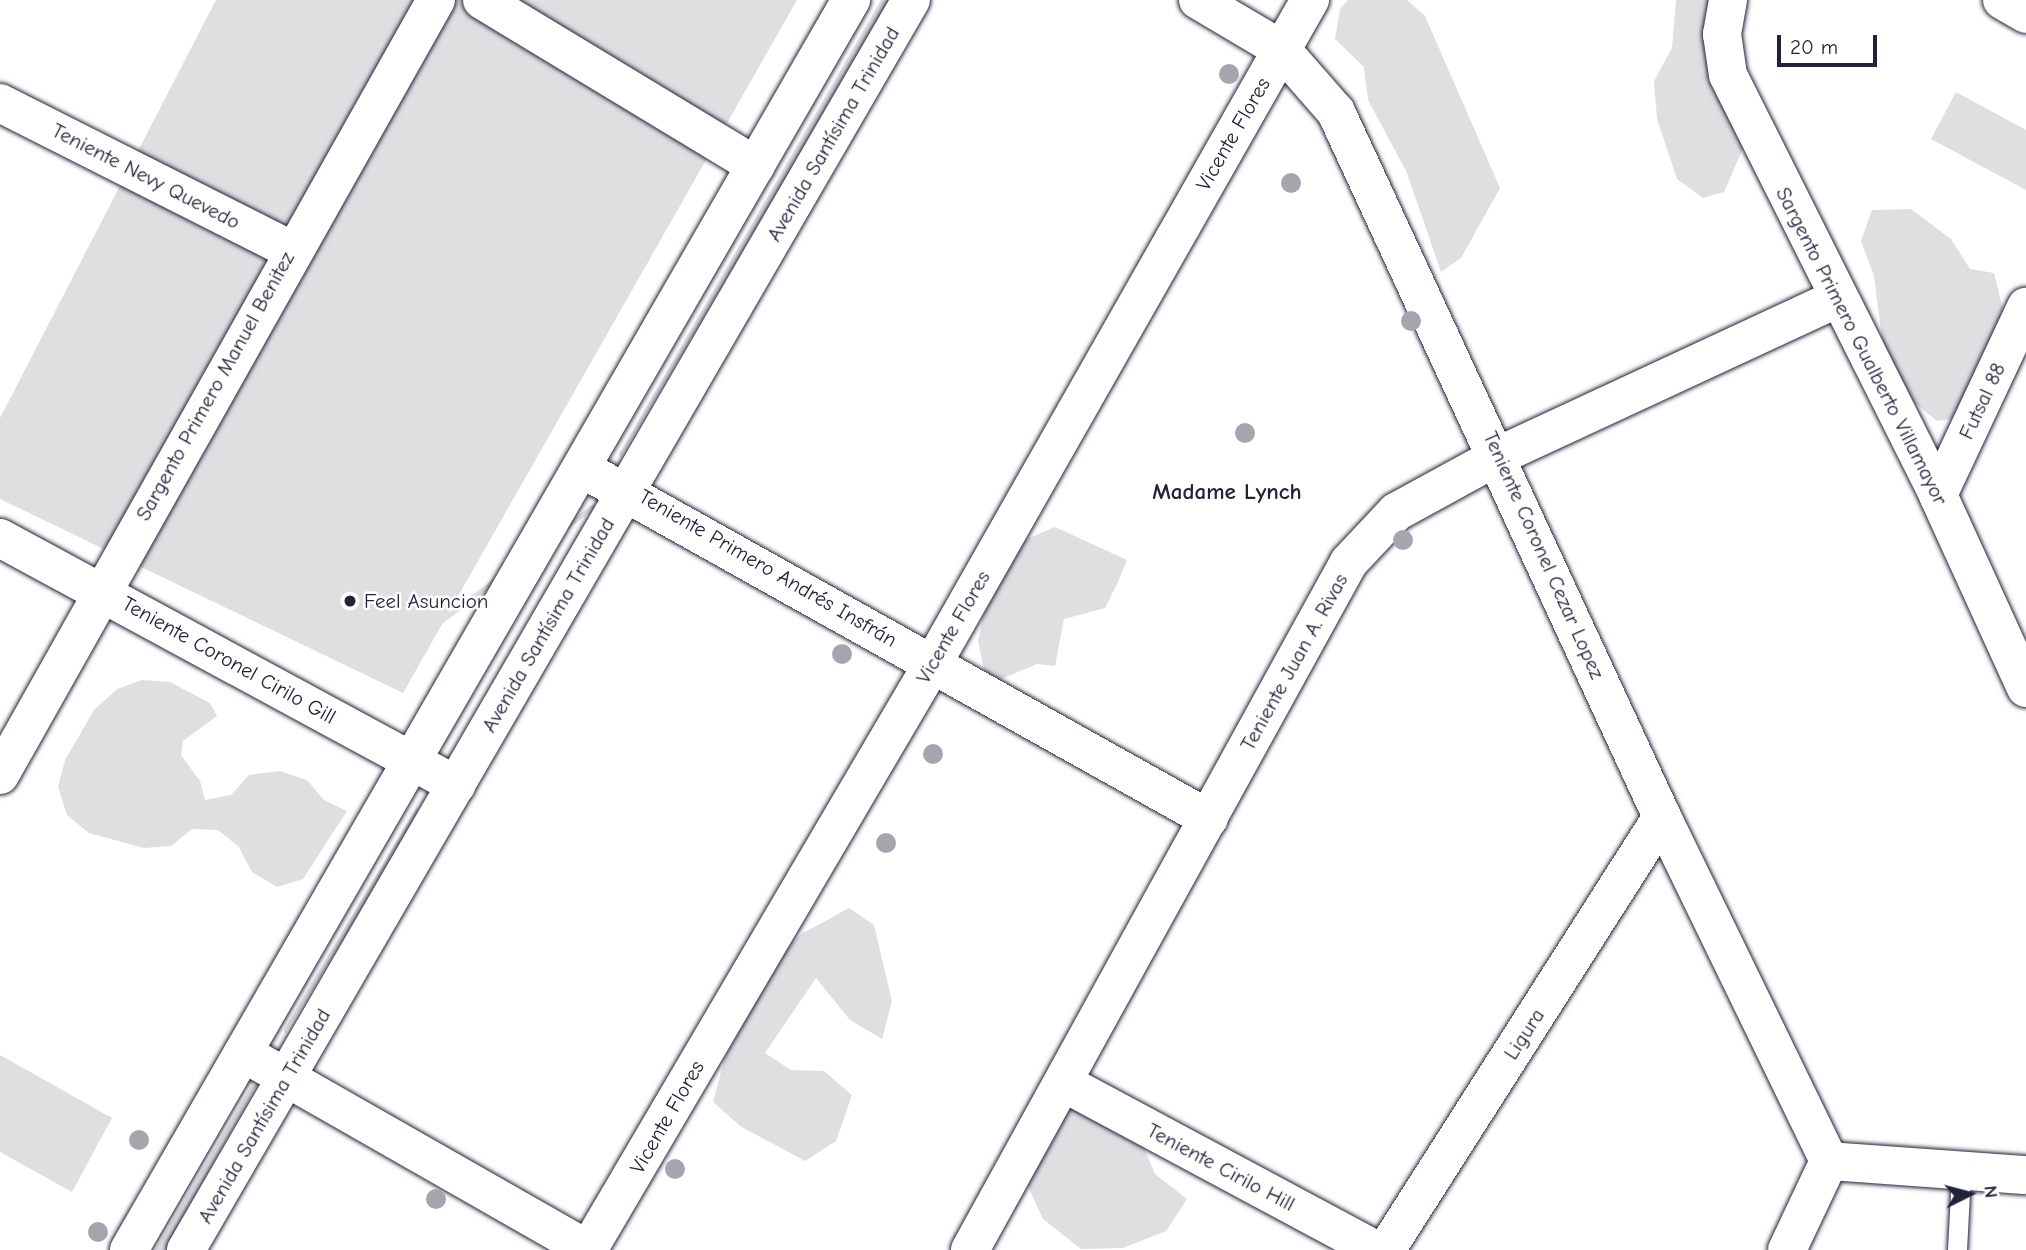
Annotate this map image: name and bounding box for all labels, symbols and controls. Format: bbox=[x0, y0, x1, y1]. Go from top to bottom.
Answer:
scale bar bbox=[1781, 21, 1881, 65]
street label: Avenida Santísima Trinidad bbox=[761, 22, 905, 246]
text: 20 m bbox=[1790, 35, 1838, 59]
street label: Vicente Flores bbox=[1191, 73, 1275, 195]
street label: Teniente Nevy Quevedo bbox=[48, 118, 244, 234]
street label: Sargento Primero Gualberto Villamayor bbox=[1771, 183, 1953, 509]
street label: Sargento Primero Manuel Benitez bbox=[130, 247, 300, 525]
street label: Futsal 88 bbox=[1953, 359, 2011, 443]
street label: Teniente Coronel Cezar Lopez bbox=[1478, 427, 1610, 683]
district label: Madame Lynch bbox=[1152, 478, 1302, 506]
street label: Teniente Primero Andrés Insfrán bbox=[634, 484, 902, 652]
street label: Avenida Santísima Trinidad bbox=[476, 513, 620, 737]
street label: Vicente Flores bbox=[911, 566, 995, 688]
street label: Teniente Juan A. Rivas bbox=[1235, 569, 1353, 755]
place label: Feel Asuncion bbox=[364, 588, 488, 614]
street label: Teniente Coronel Cirilo Gill bbox=[118, 591, 340, 729]
marker: Feel Asuncion bbox=[342, 593, 358, 609]
street label: Avenida Santísima Trinidad bbox=[192, 1004, 336, 1228]
street label: Ligura bbox=[1498, 1004, 1550, 1064]
street label: Vicente Flores bbox=[625, 1056, 709, 1178]
street label: Teniente Cirilo Hill bbox=[1143, 1117, 1299, 1217]
north arrow bbox=[1935, 1159, 2005, 1229]
text: N bbox=[1979, 1184, 2002, 1199]

